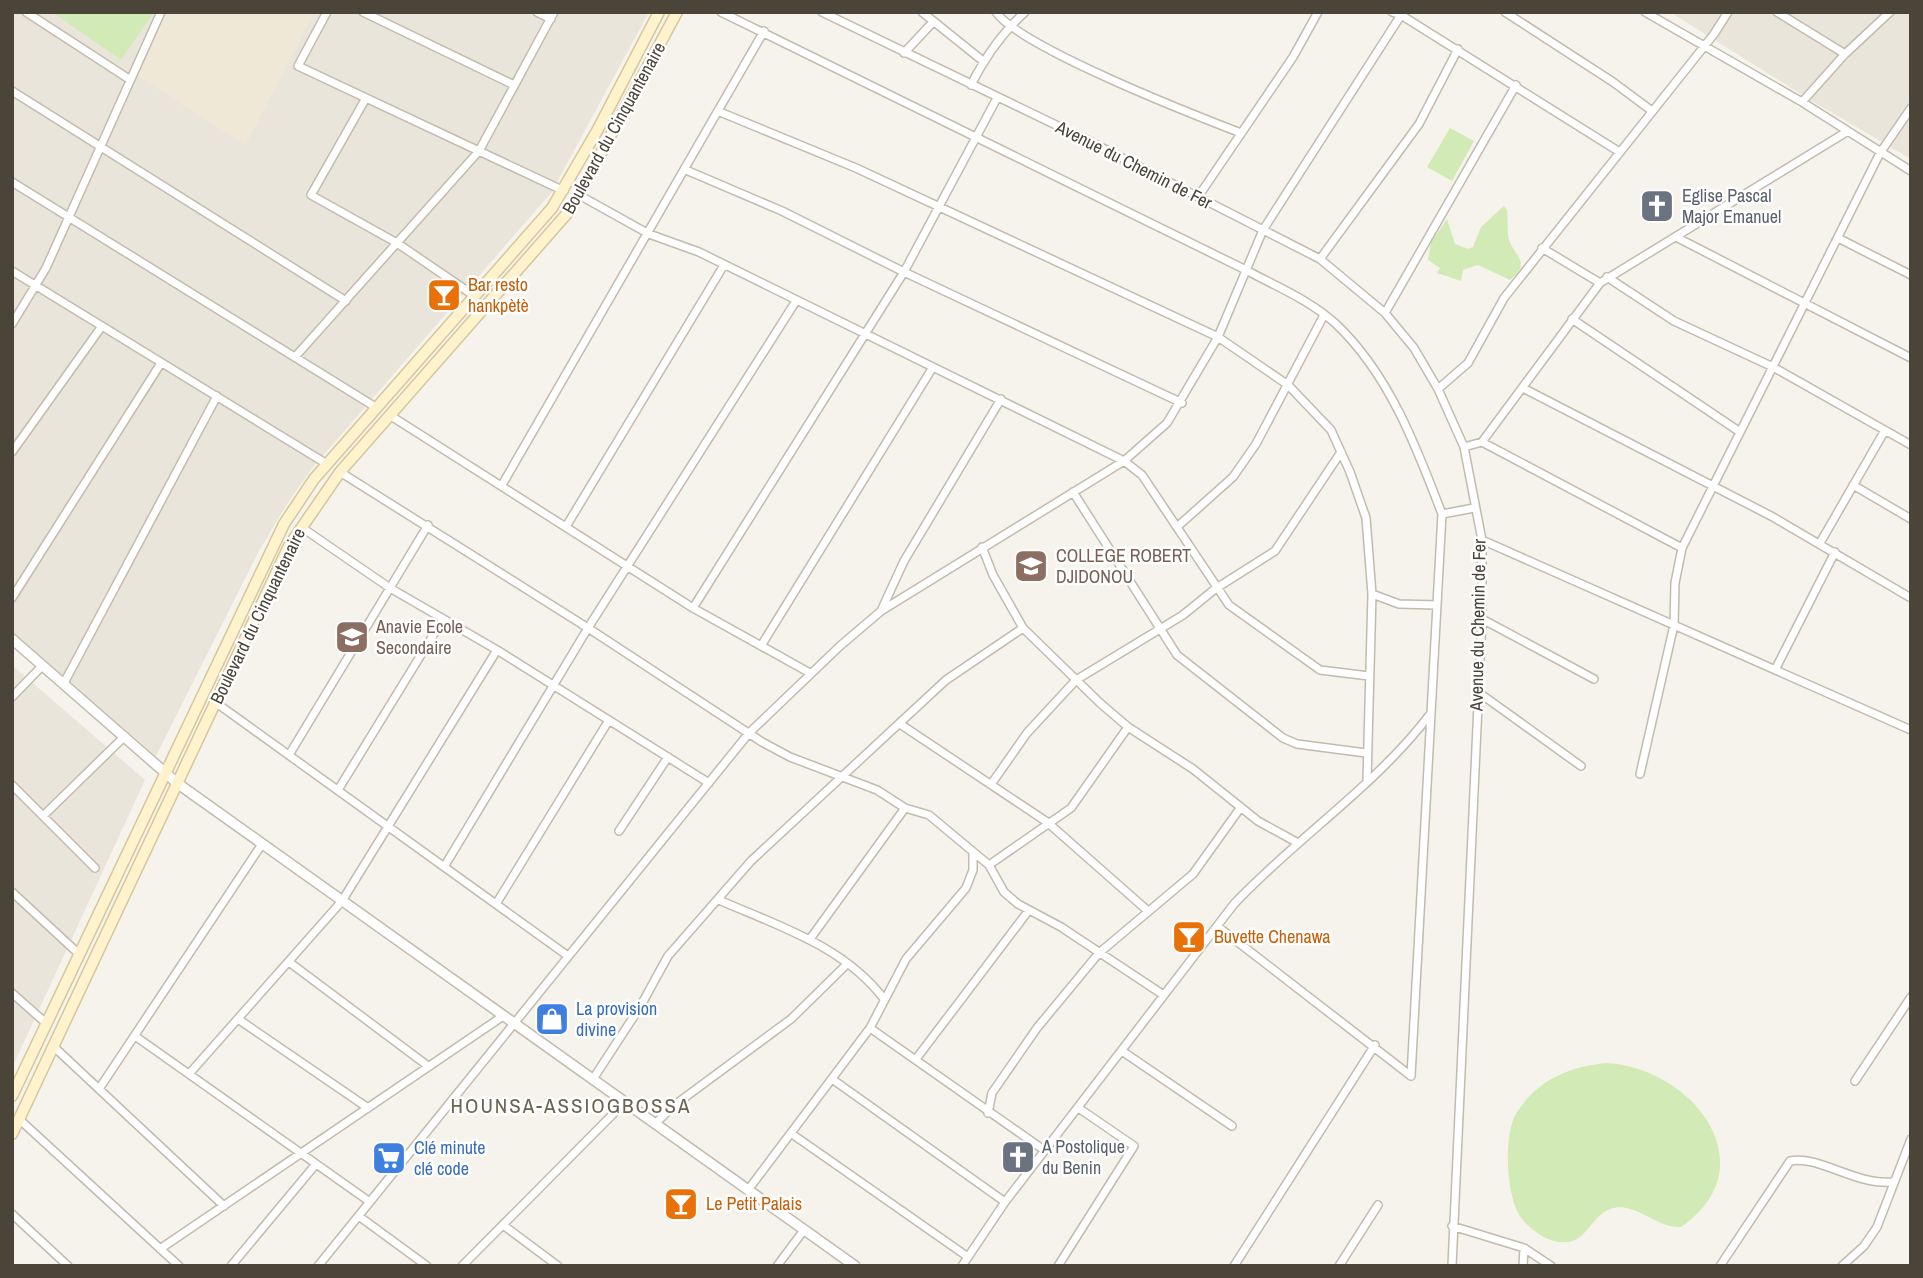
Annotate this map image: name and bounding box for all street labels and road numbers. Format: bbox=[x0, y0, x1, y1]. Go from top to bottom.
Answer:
street label: Boulevard du Cinquantenaire bbox=[556, 37, 671, 218]
street label: Avenue du Chemin de Fer bbox=[1051, 114, 1217, 215]
street label: Boulevard du Cinquantenaire bbox=[204, 524, 311, 708]
street label: Avenue du Chemin de Fer bbox=[1463, 539, 1492, 712]

